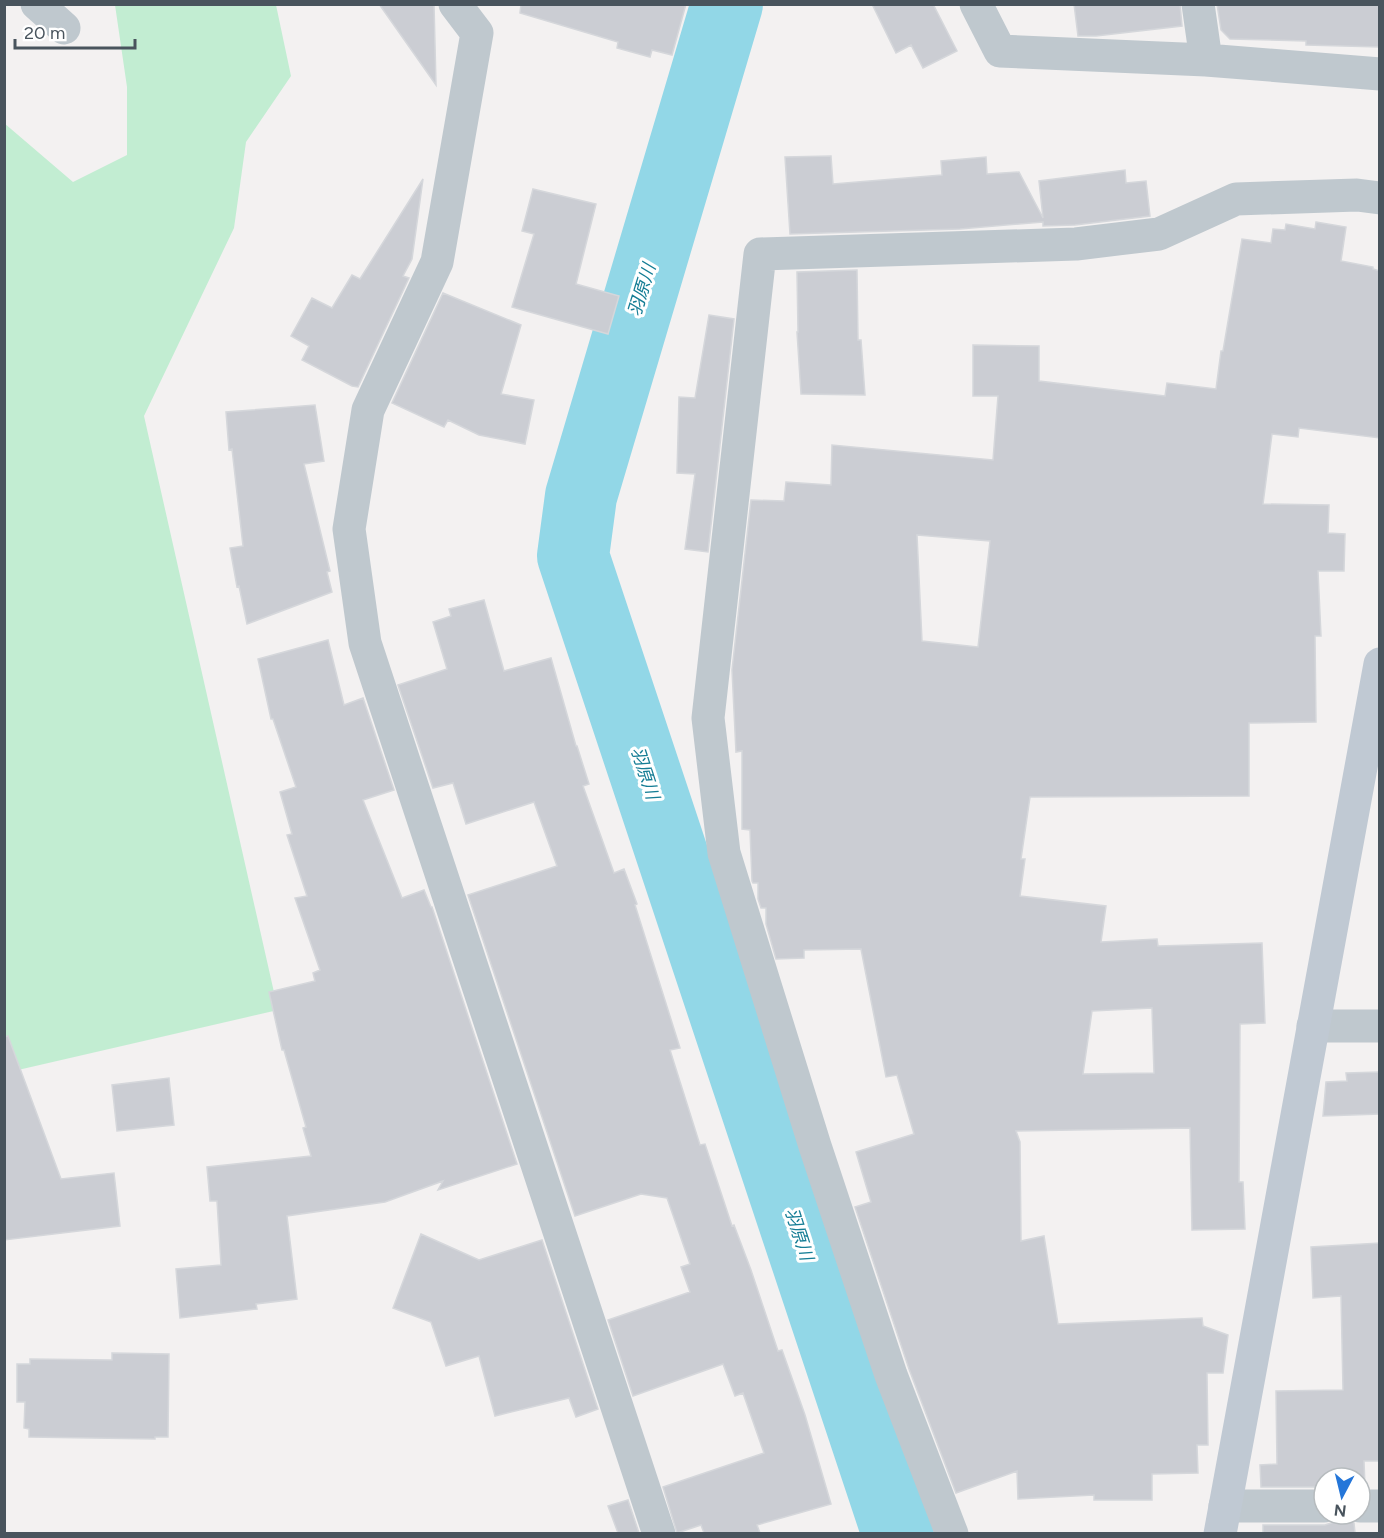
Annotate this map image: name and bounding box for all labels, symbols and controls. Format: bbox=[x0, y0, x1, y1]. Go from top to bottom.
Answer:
scale bar bbox=[15, 12, 135, 50]
text: 20 m bbox=[24, 22, 65, 44]
water label: 羽原川 bbox=[624, 259, 661, 319]
water label: 羽原川 bbox=[626, 744, 664, 804]
water label: 羽原川 bbox=[780, 1205, 818, 1265]
north arrow bbox=[1312, 1466, 1372, 1526]
text: N bbox=[1333, 1500, 1348, 1521]

